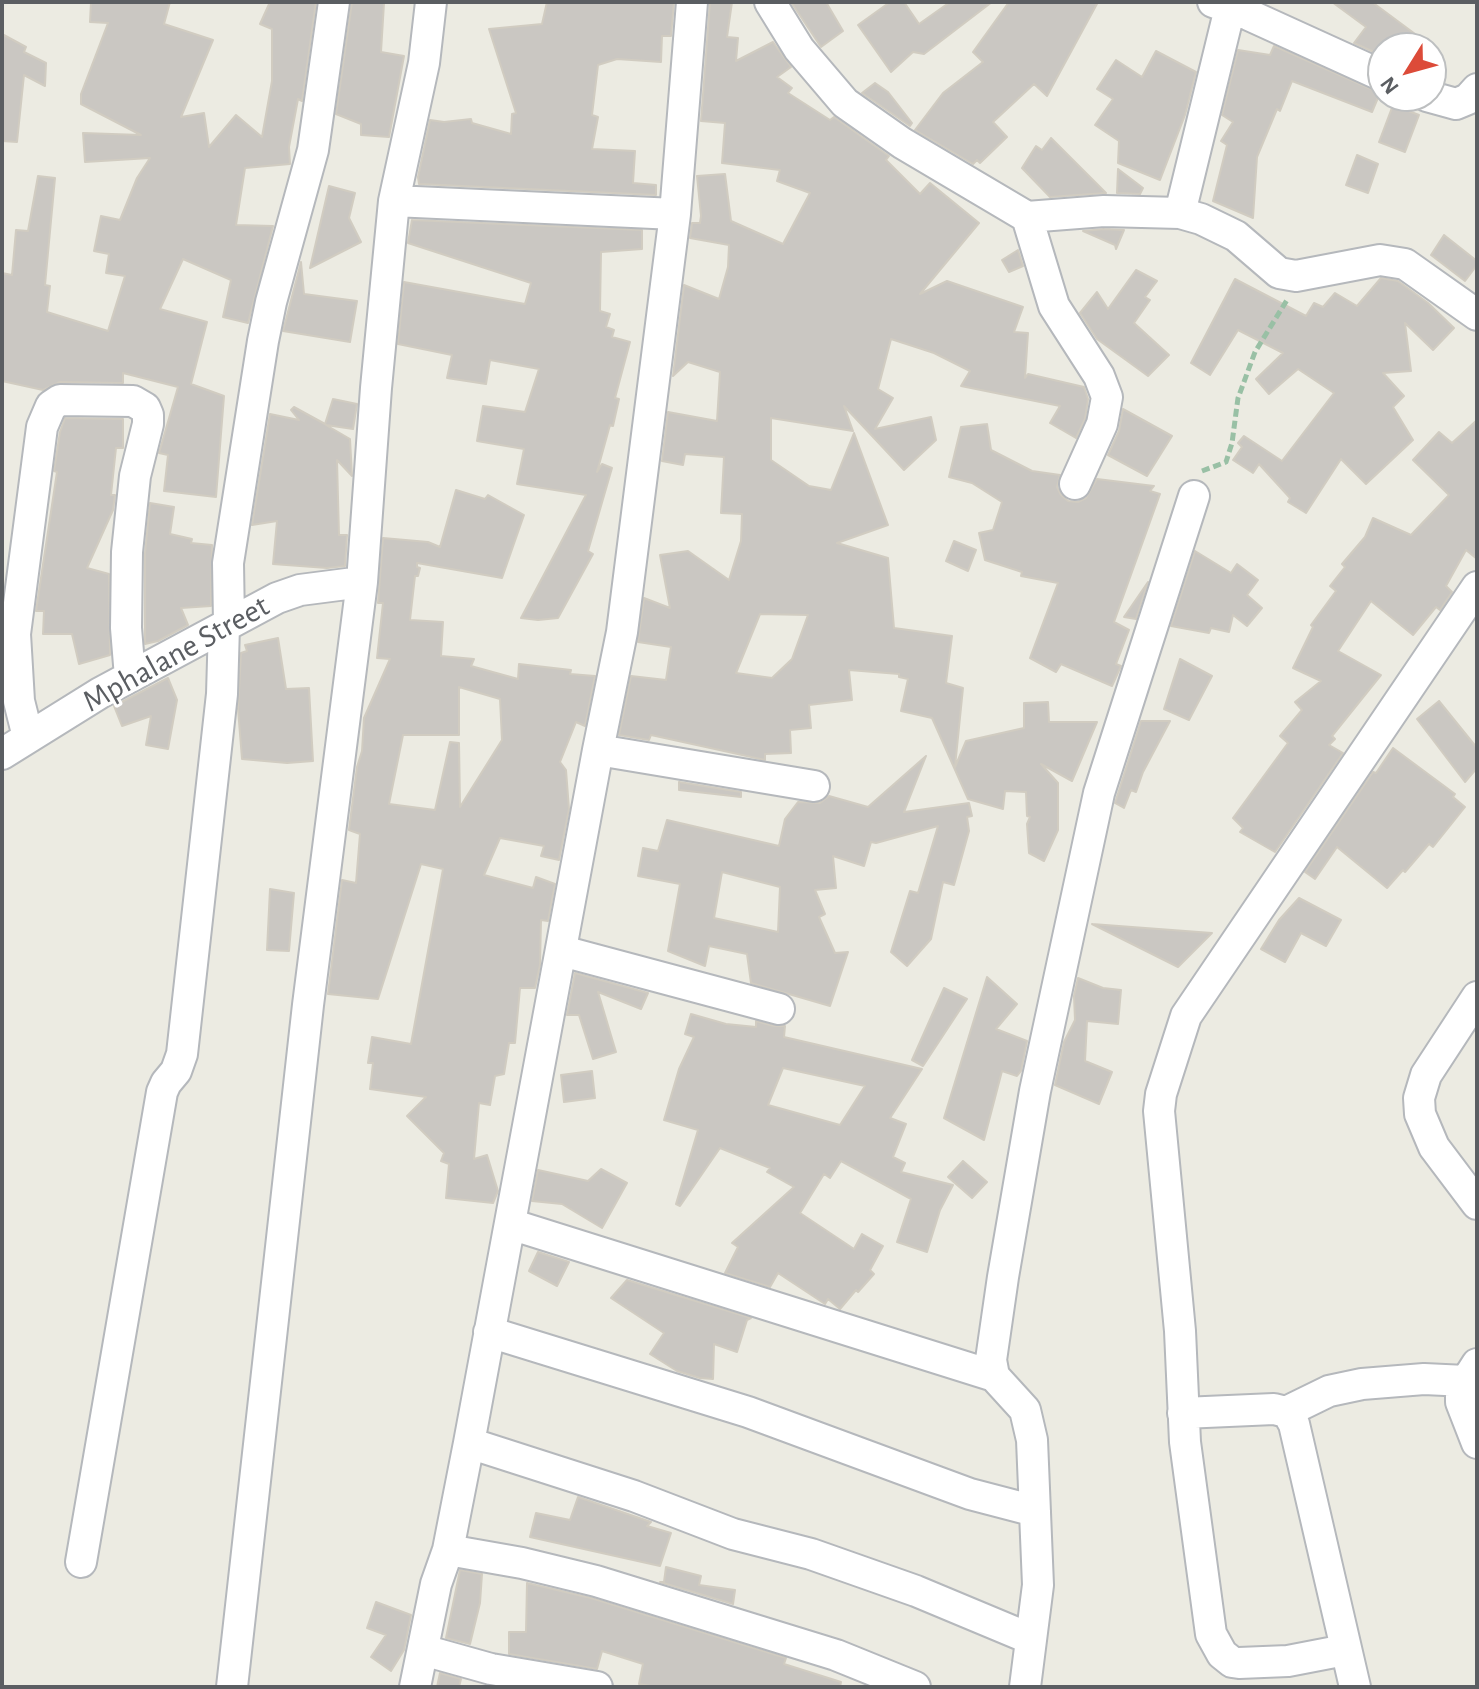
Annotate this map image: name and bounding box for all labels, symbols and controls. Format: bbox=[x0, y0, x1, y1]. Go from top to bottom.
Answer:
north arrow bbox=[1367, 32, 1447, 112]
text: N bbox=[1376, 73, 1403, 98]
street label: Mphalane Street bbox=[76, 587, 276, 721]

